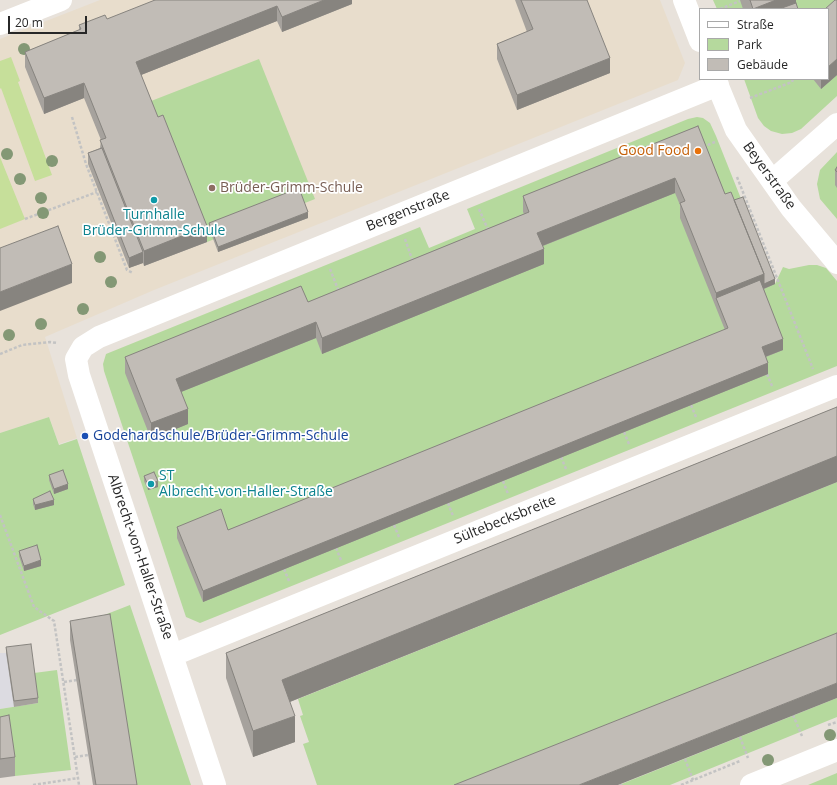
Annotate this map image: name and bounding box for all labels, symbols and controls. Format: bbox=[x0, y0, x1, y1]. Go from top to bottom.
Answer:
scale bar bbox=[10, 8, 89, 34]
legend bbox=[699, 8, 829, 80]
text: 20 m bbox=[15, 14, 43, 31]
text: Straße bbox=[737, 16, 774, 33]
text: Park bbox=[737, 36, 762, 53]
text: Gebäude bbox=[737, 56, 788, 73]
street label: Beyerstraße bbox=[739, 139, 799, 213]
place label: Good Food bbox=[618, 143, 690, 159]
marker: Good Food bbox=[693, 146, 703, 156]
place label: Brüder-Grimm-Schule bbox=[220, 180, 363, 196]
marker: Brüder-Grimm-Schule bbox=[207, 183, 217, 193]
street label: Bergenstraße bbox=[364, 187, 452, 235]
marker: Turnhalle Brüder-Grimm-Schule bbox=[149, 195, 159, 205]
place label: Turnhalle Brüder-Grimm-Schule bbox=[83, 207, 225, 240]
place label: Godehardschule/Brüder-Grimm-Schule bbox=[93, 428, 349, 444]
marker: Godehardschule/Brüder-Grimm-Schule bbox=[80, 431, 90, 441]
place label: ST Albrecht-von-Haller-Straße bbox=[159, 468, 333, 500]
street label: Albrecht-von-Haller-Straße bbox=[104, 472, 176, 642]
marker: ST Albrecht-von-Haller-Straße bbox=[146, 479, 156, 489]
street label: Sültebecksbreite bbox=[452, 492, 558, 548]

